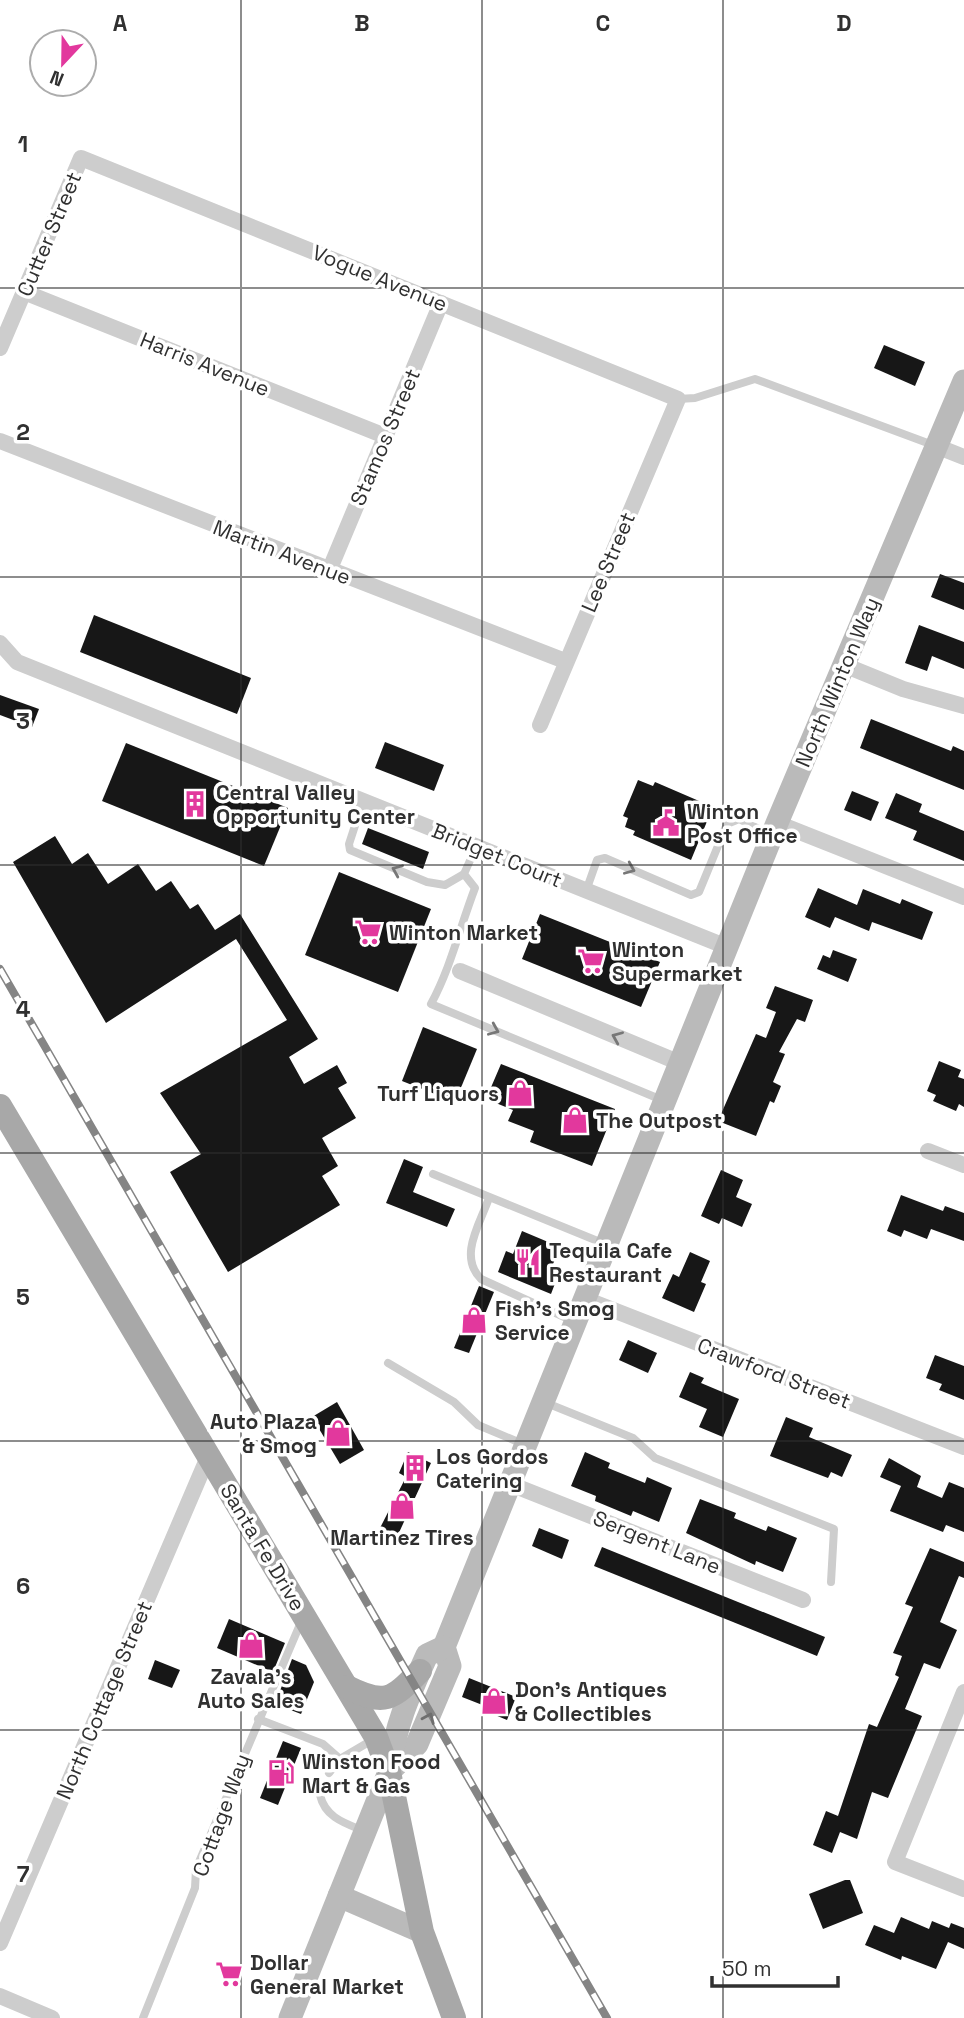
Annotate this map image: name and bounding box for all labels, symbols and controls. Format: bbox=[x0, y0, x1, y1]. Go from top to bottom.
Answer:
text: A bbox=[113, 8, 128, 38]
text: B bbox=[354, 8, 370, 38]
text: C bbox=[596, 8, 610, 38]
text: D bbox=[836, 8, 852, 38]
north arrow bbox=[28, 28, 98, 98]
text: N bbox=[46, 64, 67, 92]
text: 1 bbox=[18, 129, 28, 159]
street label: Cutter Street bbox=[11, 168, 87, 300]
street label: Vogue Avenue bbox=[309, 239, 451, 317]
street label: Harris Avenue bbox=[136, 326, 274, 402]
street label: Stamos Street bbox=[344, 364, 426, 510]
text: 2 bbox=[16, 417, 30, 447]
street label: Lee Street bbox=[575, 508, 641, 616]
street label: Martin Avenue bbox=[209, 513, 355, 591]
street label: North Winton Way bbox=[789, 593, 885, 771]
text: 3 bbox=[16, 706, 30, 736]
place label: Central Valley Opportunity Center bbox=[216, 779, 415, 830]
building icon: Central Valley Opportunity Center bbox=[180, 789, 210, 819]
place label: Winton Post Office bbox=[687, 798, 798, 849]
public building icon: Winton Post Office bbox=[651, 808, 681, 838]
street label: Bridget Court bbox=[428, 817, 566, 893]
one-way arrow bbox=[623, 861, 636, 875]
one-way arrow bbox=[392, 864, 404, 878]
supermarket icon: Winton Market bbox=[353, 917, 383, 947]
place label: Winton Market bbox=[389, 919, 538, 946]
place label: Winton Supermarket bbox=[612, 936, 742, 987]
supermarket icon: Winton Supermarket bbox=[576, 946, 606, 976]
text: 4 bbox=[16, 994, 31, 1024]
one-way arrow bbox=[487, 1022, 499, 1036]
one-way arrow bbox=[612, 1031, 625, 1045]
shop icon: Turf Liquors bbox=[505, 1078, 535, 1108]
place label: Turf Liquors bbox=[377, 1080, 499, 1107]
shop icon: The Outpost bbox=[560, 1105, 590, 1135]
place label: The Outpost bbox=[596, 1107, 722, 1134]
place label: Tequila Cafe Restaurant bbox=[549, 1237, 672, 1288]
restaurant icon: Tequila Cafe Restaurant bbox=[513, 1247, 543, 1277]
text: 5 bbox=[16, 1282, 30, 1312]
place label: Fish's Smog Service bbox=[495, 1295, 615, 1346]
shop icon: Fish's Smog Service bbox=[459, 1305, 489, 1335]
street label: Crawford Street bbox=[693, 1331, 855, 1415]
place label: Auto Plaza & Smog bbox=[210, 1408, 317, 1459]
shop icon: Auto Plaza & Smog bbox=[323, 1418, 353, 1448]
place label: Los Gordos Catering bbox=[436, 1443, 549, 1494]
building icon: Los Gordos Catering bbox=[400, 1453, 430, 1483]
street label: Santa Fe Drive bbox=[214, 1478, 312, 1616]
shop icon: Martinez Tires bbox=[387, 1491, 417, 1521]
street label: Sergent Lane bbox=[589, 1504, 725, 1580]
place label: Martinez Tires bbox=[330, 1524, 474, 1551]
text: 6 bbox=[16, 1571, 30, 1601]
street label: North Cottage Street bbox=[50, 1597, 158, 1803]
shop icon: Zavala's Auto Sales bbox=[236, 1630, 266, 1660]
place label: Zavala's Auto Sales bbox=[197, 1663, 305, 1714]
place label: Don's Antiques & Collectibles bbox=[515, 1676, 667, 1727]
shop icon: Don's Antiques & Collectibles bbox=[479, 1686, 509, 1716]
one-way arrow bbox=[420, 1713, 434, 1725]
place label: Winston Food Mart & Gas bbox=[302, 1748, 441, 1799]
street label: Cottage Way bbox=[186, 1750, 256, 1880]
fuel station icon: Winston Food Mart & Gas bbox=[266, 1758, 296, 1788]
text: 7 bbox=[17, 1859, 30, 1889]
scale bar bbox=[712, 1944, 838, 1988]
place label: Dollar General Market bbox=[250, 1949, 404, 2000]
text: 50 m bbox=[722, 1955, 772, 1982]
supermarket icon: Dollar General Market bbox=[214, 1959, 244, 1989]

